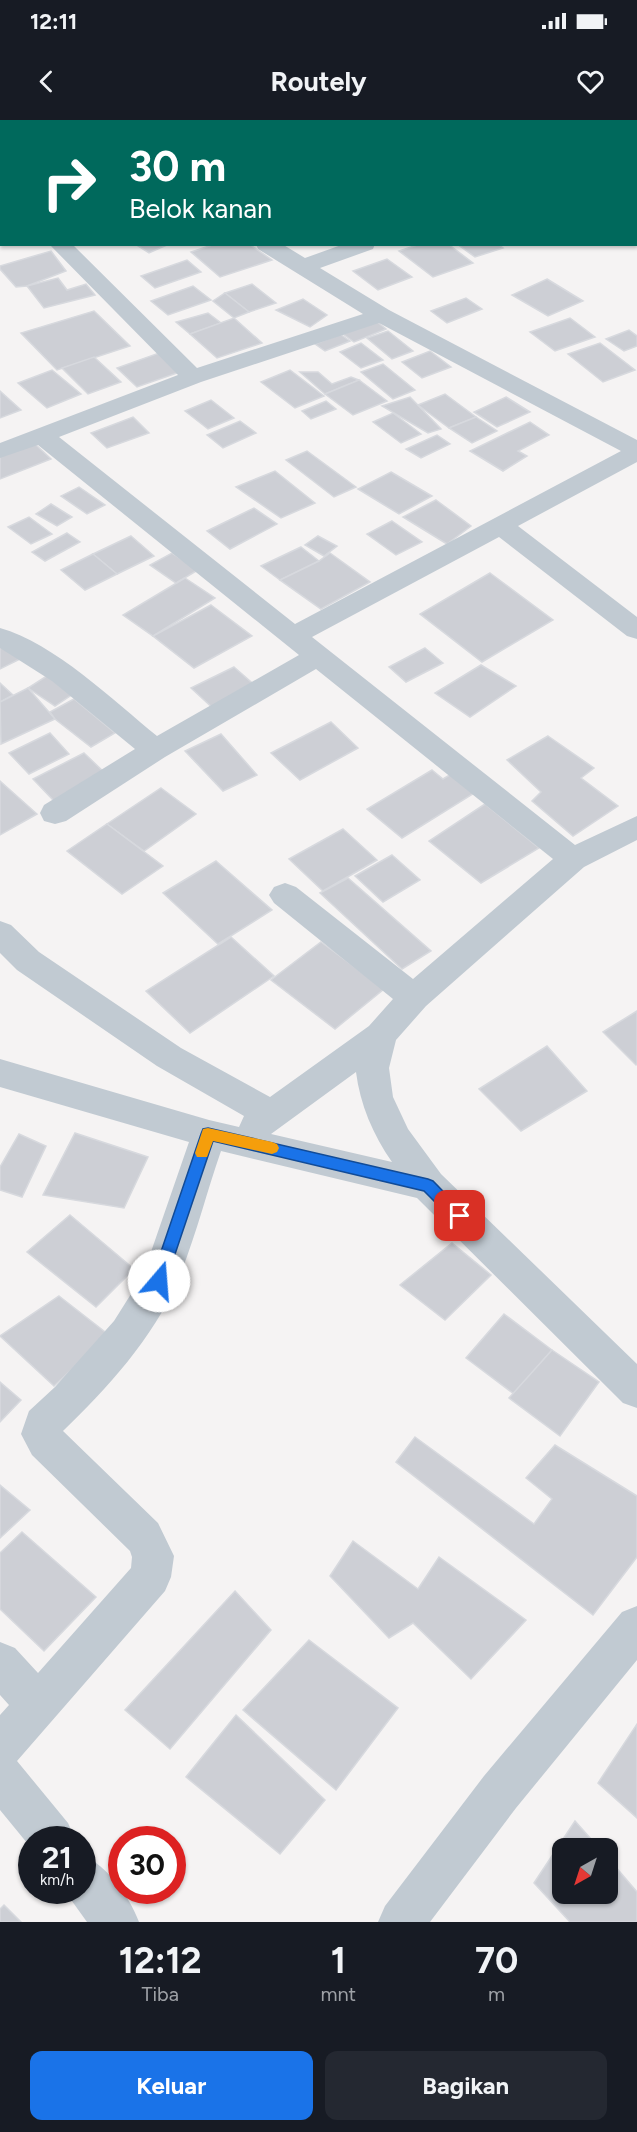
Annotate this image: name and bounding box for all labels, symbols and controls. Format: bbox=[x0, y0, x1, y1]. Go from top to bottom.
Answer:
text: 12:11 bbox=[30, 8, 77, 35]
icon: back bbox=[30, 65, 63, 98]
text: Routely bbox=[270, 65, 367, 98]
icon: heart bbox=[574, 65, 607, 98]
text: 30 m bbox=[129, 141, 226, 192]
icon: right bbox=[30, 144, 108, 222]
text: Belok kanan bbox=[129, 192, 272, 225]
pin bbox=[434, 1190, 485, 1241]
icon: arrive bbox=[443, 1199, 476, 1232]
position arrow bbox=[127, 1249, 191, 1313]
speed limit sign: 30 bbox=[108, 1826, 186, 1904]
north arrow bbox=[552, 1838, 618, 1904]
map controls bbox=[552, 1838, 618, 1904]
text: 21 bbox=[42, 1839, 72, 1876]
text: km/h bbox=[40, 1871, 74, 1889]
text: 12:12 bbox=[119, 1939, 202, 1982]
text: 1 bbox=[331, 1939, 346, 1982]
text: 70 bbox=[475, 1939, 518, 1982]
text: Tiba bbox=[141, 1982, 179, 2006]
text: mnt bbox=[320, 1982, 356, 2006]
text: m bbox=[488, 1982, 505, 2006]
button: Keluar bbox=[30, 2051, 313, 2120]
button: Bagikan bbox=[325, 2051, 607, 2120]

